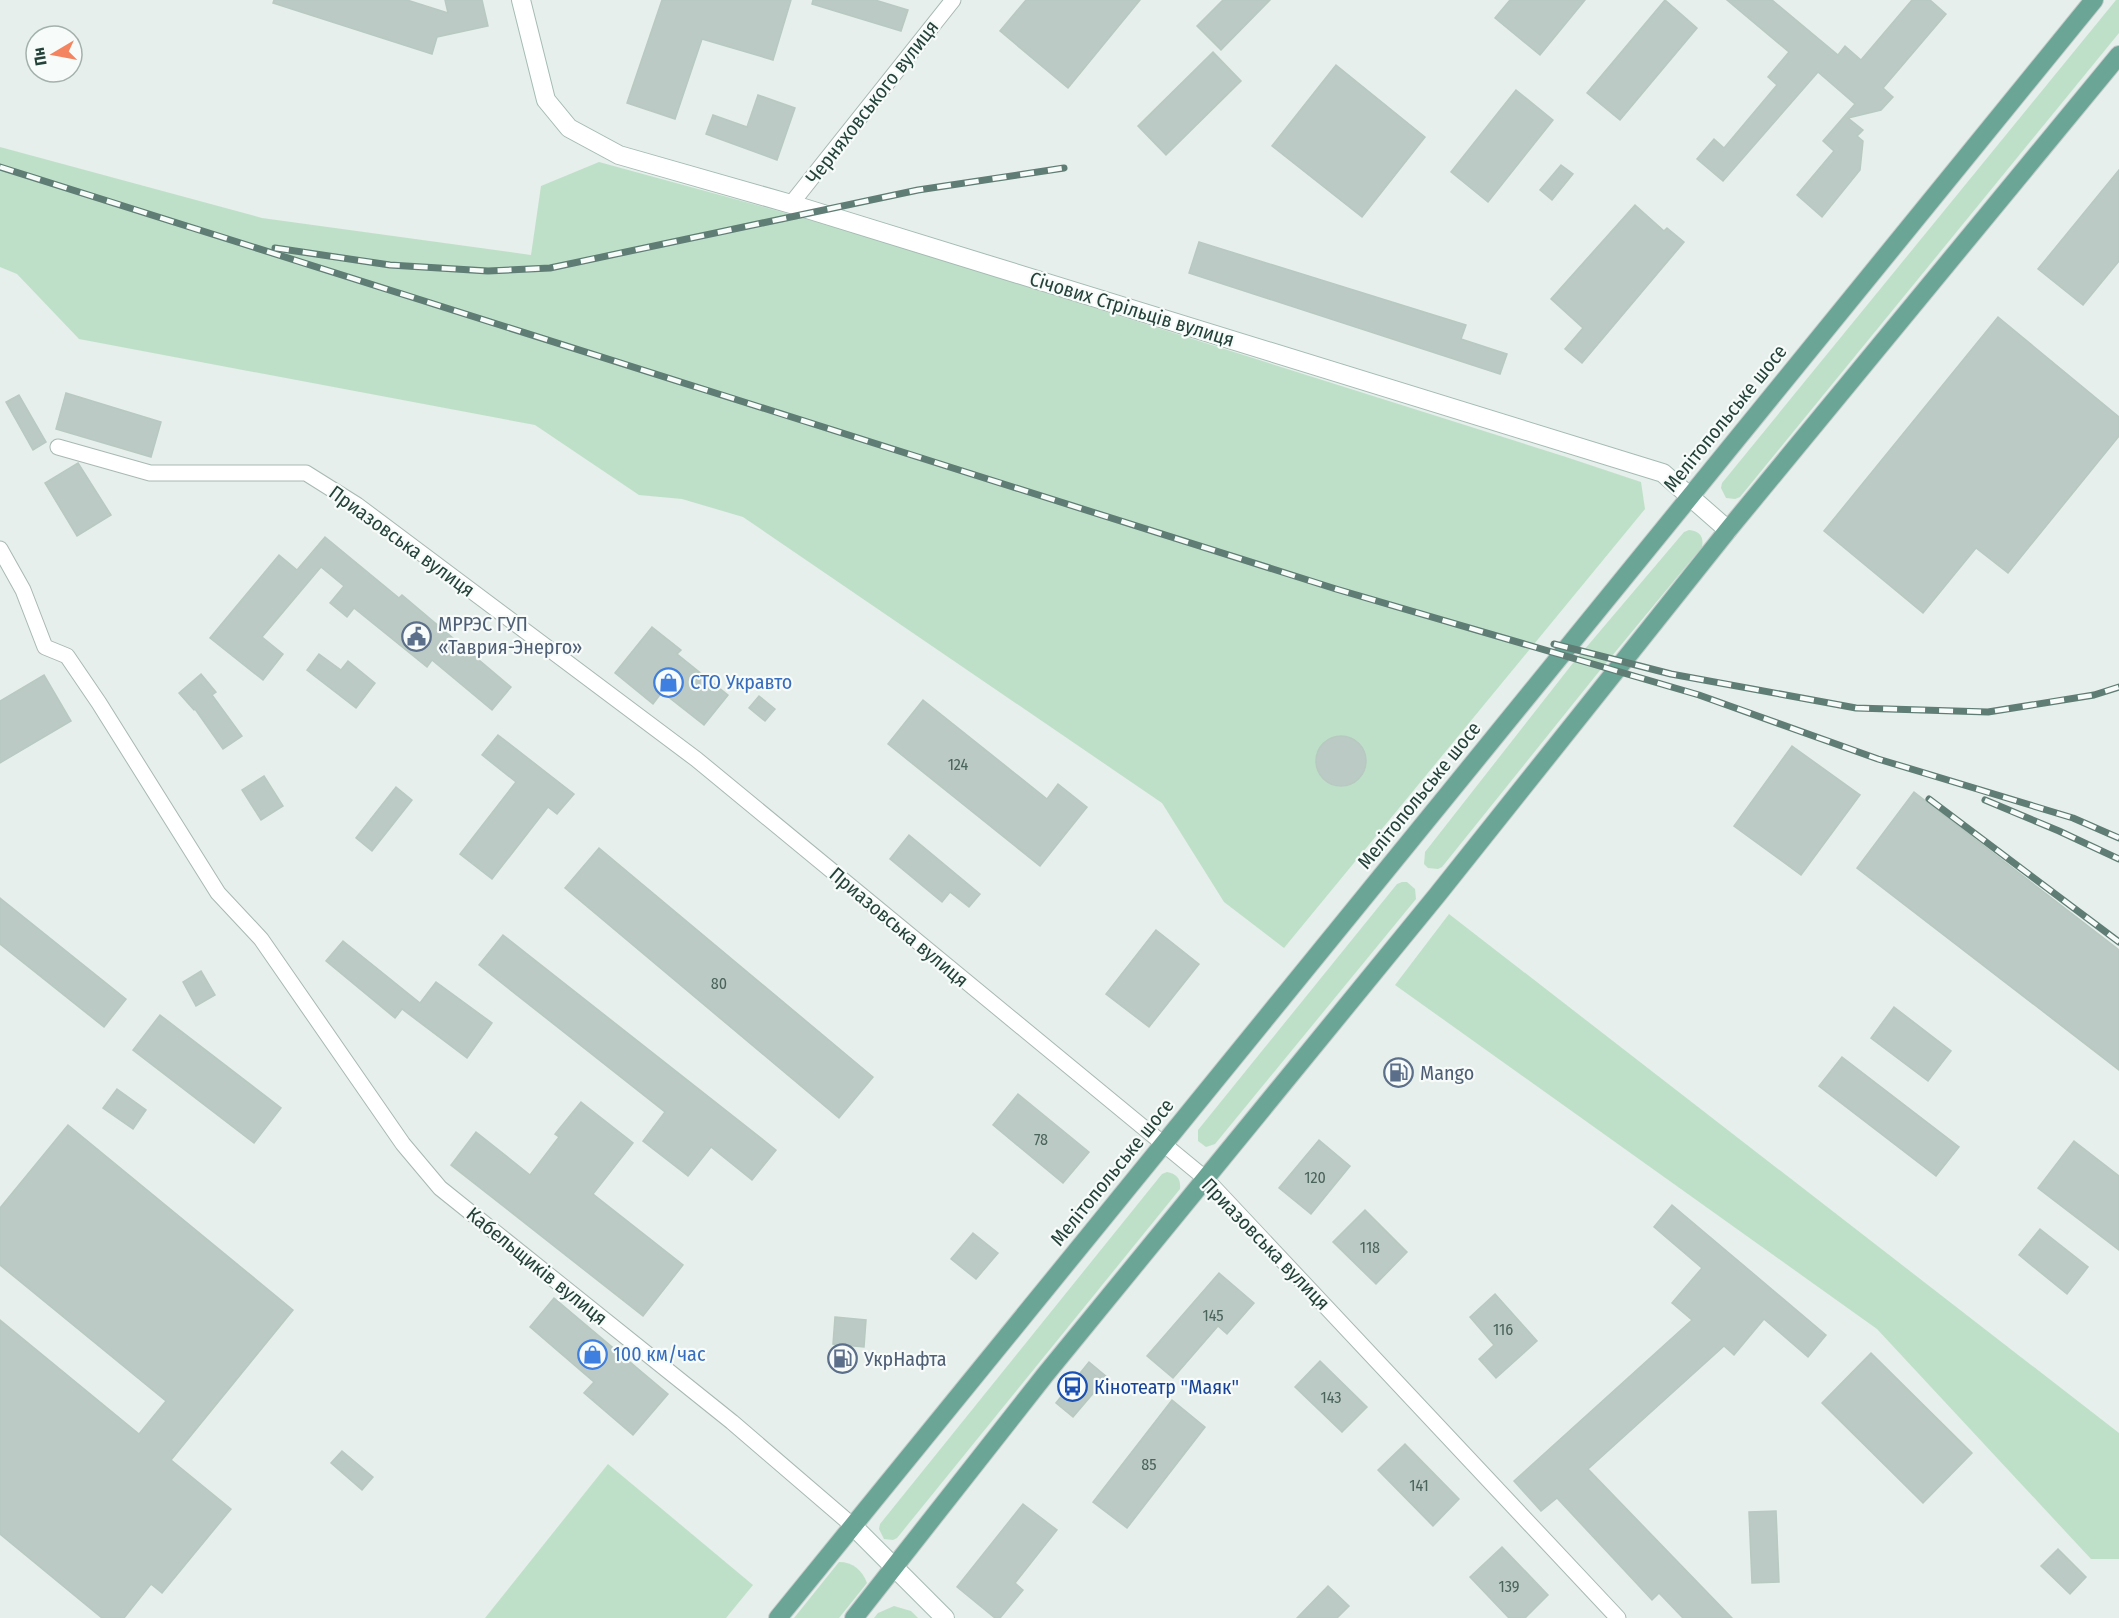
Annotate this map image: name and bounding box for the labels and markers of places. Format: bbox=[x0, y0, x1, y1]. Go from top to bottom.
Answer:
place label: МРРЭС ГУП «Таврия-Энерго» bbox=[438, 612, 582, 659]
public building icon: МРРЭС ГУП «Таврия-Энерго» bbox=[401, 620, 433, 652]
shop icon: СТО Укравто bbox=[653, 666, 685, 698]
place label: СТО Укравто bbox=[690, 670, 792, 694]
fuel station icon: Mango bbox=[1383, 1057, 1415, 1089]
place label: Mango bbox=[1420, 1061, 1474, 1085]
shop icon: 100 км/час bbox=[576, 1338, 608, 1370]
place label: 100 км/час bbox=[613, 1342, 706, 1366]
fuel station icon: УкрНафта bbox=[827, 1343, 859, 1375]
place label: УкрНафта bbox=[863, 1347, 947, 1371]
bus stop icon: Кінотеатр "Маяк" bbox=[1057, 1371, 1089, 1403]
place label: Кінотеатр "Маяк" bbox=[1094, 1375, 1239, 1399]

